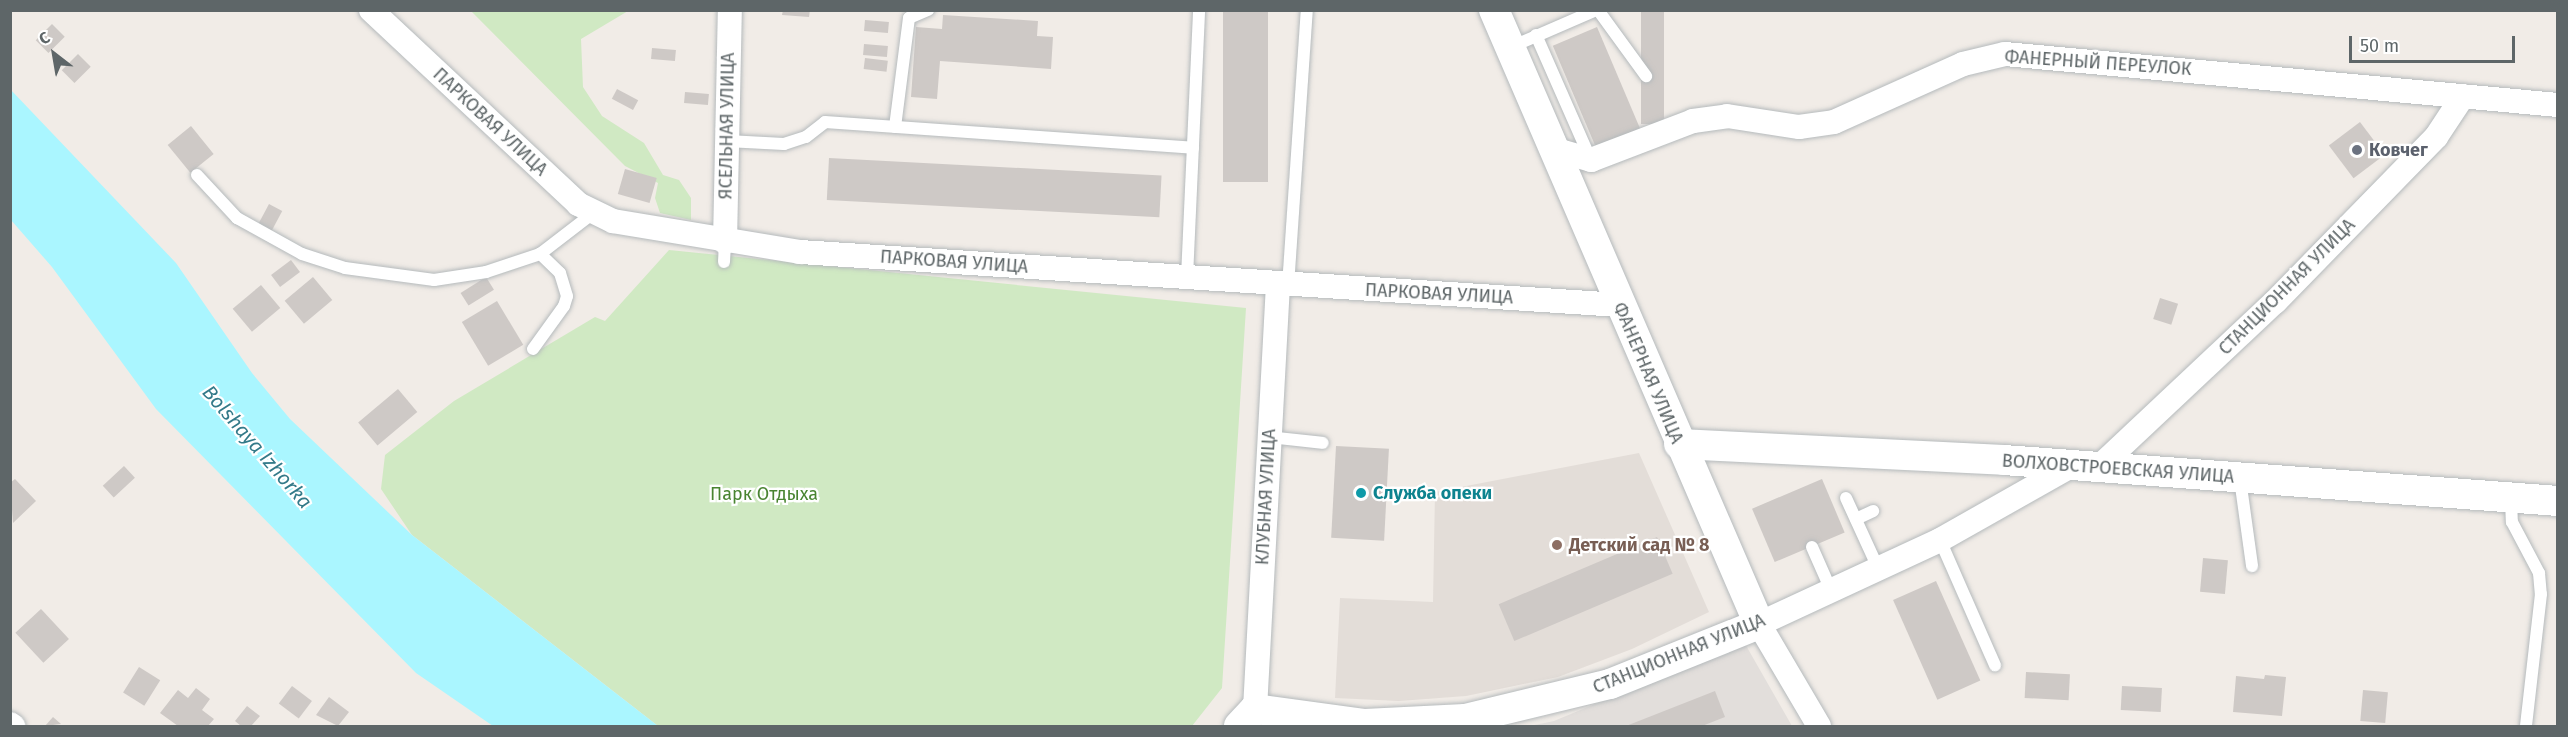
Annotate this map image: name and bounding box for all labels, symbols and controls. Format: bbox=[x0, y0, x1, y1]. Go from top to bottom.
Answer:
north arrow bbox=[24, 24, 84, 84]
scale bar bbox=[2352, 24, 2518, 62]
text: С bbox=[36, 28, 53, 49]
text: 50 m bbox=[2360, 35, 2399, 57]
street label: ФАНЕРНЫЙ ПЕРЕУЛОК bbox=[2004, 46, 2192, 80]
street label: ЯСЕЛЬНАЯ УЛИЦА bbox=[715, 52, 739, 200]
street label: ПАРКОВАЯ УЛИЦА bbox=[428, 64, 552, 180]
place label: Ковчег bbox=[2369, 139, 2428, 161]
marker: Ковчег bbox=[2350, 143, 2364, 157]
street label: СТАНЦИОННАЯ УЛИЦА bbox=[2214, 214, 2360, 360]
street label: ПАРКОВАЯ УЛИЦА bbox=[879, 246, 1029, 278]
street label: ПАРКОВАЯ УЛИЦА bbox=[1364, 279, 1514, 309]
street label: ФАНЕРНАЯ УЛИЦА bbox=[1609, 299, 1687, 447]
water label: Bolshaya Izhorka bbox=[197, 381, 317, 513]
street label: КЛУБНАЯ УЛИЦА bbox=[1252, 428, 1280, 566]
street label: ВОЛХОВСТРОЕВСКАЯ УЛИЦА bbox=[2001, 450, 2235, 488]
place label: Служба опеки bbox=[1373, 482, 1492, 504]
park label: Парк Отдыха bbox=[710, 483, 818, 505]
marker: Служба опеки bbox=[1354, 486, 1368, 500]
place label: Детский сад № 8 bbox=[1569, 534, 1710, 556]
marker: Детский сад № 8 bbox=[1550, 538, 1564, 552]
street label: СТАНЦИОННАЯ УЛИЦА bbox=[1590, 610, 1768, 698]

